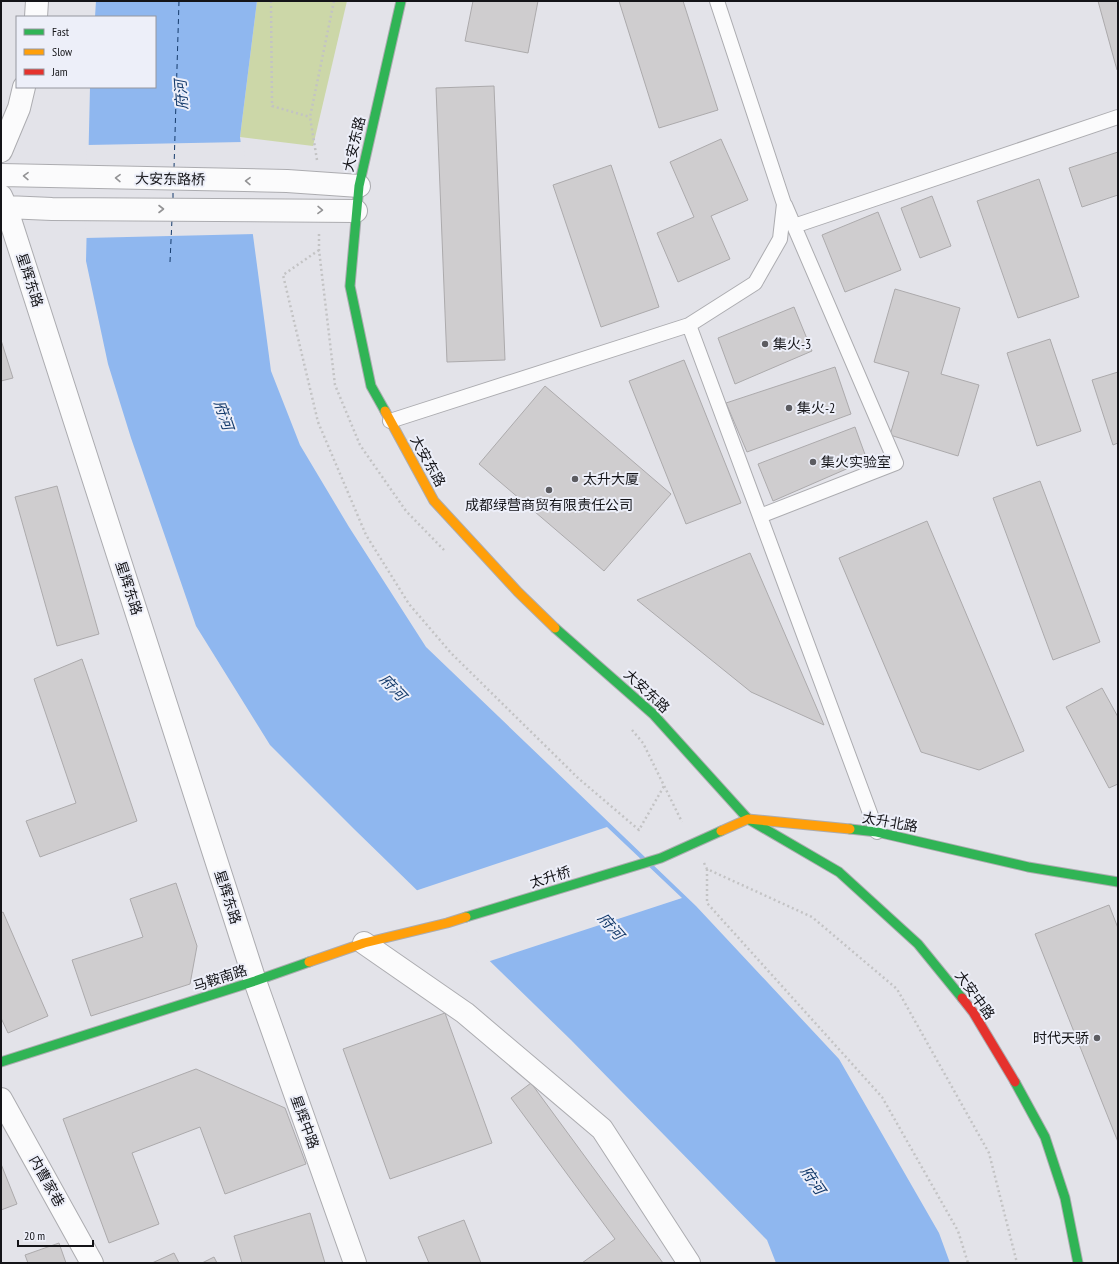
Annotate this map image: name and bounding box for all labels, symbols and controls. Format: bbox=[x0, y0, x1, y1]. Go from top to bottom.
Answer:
legend bbox=[16, 16, 156, 88]
text: Fast bbox=[52, 24, 70, 39]
text: Slow bbox=[52, 44, 73, 59]
text: Jam bbox=[51, 64, 68, 79]
water label: 府河 bbox=[170, 76, 192, 111]
street label: 大安东路 bbox=[339, 115, 369, 173]
street label: 大安东路桥 bbox=[135, 169, 205, 189]
one-way arrow bbox=[23, 171, 29, 180]
one-way arrow bbox=[115, 174, 121, 182]
one-way arrow bbox=[245, 176, 251, 185]
one-way arrow bbox=[158, 205, 164, 213]
one-way arrow bbox=[317, 206, 323, 214]
street label: 星辉东路 bbox=[13, 251, 47, 309]
place label: 集火-3 bbox=[773, 335, 811, 353]
marker: 集火-3 bbox=[760, 339, 770, 349]
water label: 府河 bbox=[210, 398, 239, 435]
place label: 集火-2 bbox=[797, 399, 835, 417]
marker: 集火-2 bbox=[784, 403, 794, 413]
street label: 大安东路 bbox=[407, 432, 449, 490]
place label: 集火实验室 bbox=[821, 453, 891, 471]
marker: 集火实验室 bbox=[808, 457, 818, 467]
place label: 太升大厦 bbox=[583, 470, 639, 488]
marker: 太升大厦 bbox=[570, 474, 580, 484]
marker: 成都绿营商贸有限责任公司 bbox=[544, 485, 554, 495]
place label: 成都绿营商贸有限责任公司 bbox=[465, 496, 633, 514]
street label: 星辉东路 bbox=[112, 559, 146, 617]
street label: 大安东路 bbox=[620, 665, 674, 717]
water label: 府河 bbox=[376, 670, 412, 707]
street label: 太升北路 bbox=[861, 808, 919, 836]
street label: 太升桥 bbox=[527, 862, 573, 892]
street label: 星辉东路 bbox=[211, 868, 245, 926]
water label: 府河 bbox=[594, 908, 630, 946]
street label: 马鞍南路 bbox=[191, 961, 249, 995]
street label: 大安中路 bbox=[951, 967, 999, 1023]
place label: 时代天骄 bbox=[1033, 1029, 1089, 1047]
marker: 时代天骄 bbox=[1092, 1033, 1102, 1043]
street label: 星辉中路 bbox=[287, 1093, 323, 1151]
street label: 内曹家巷 bbox=[26, 1152, 68, 1210]
water label: 府河 bbox=[797, 1162, 831, 1200]
scale bar bbox=[18, 1222, 93, 1248]
text: 20 m bbox=[24, 1228, 45, 1243]

